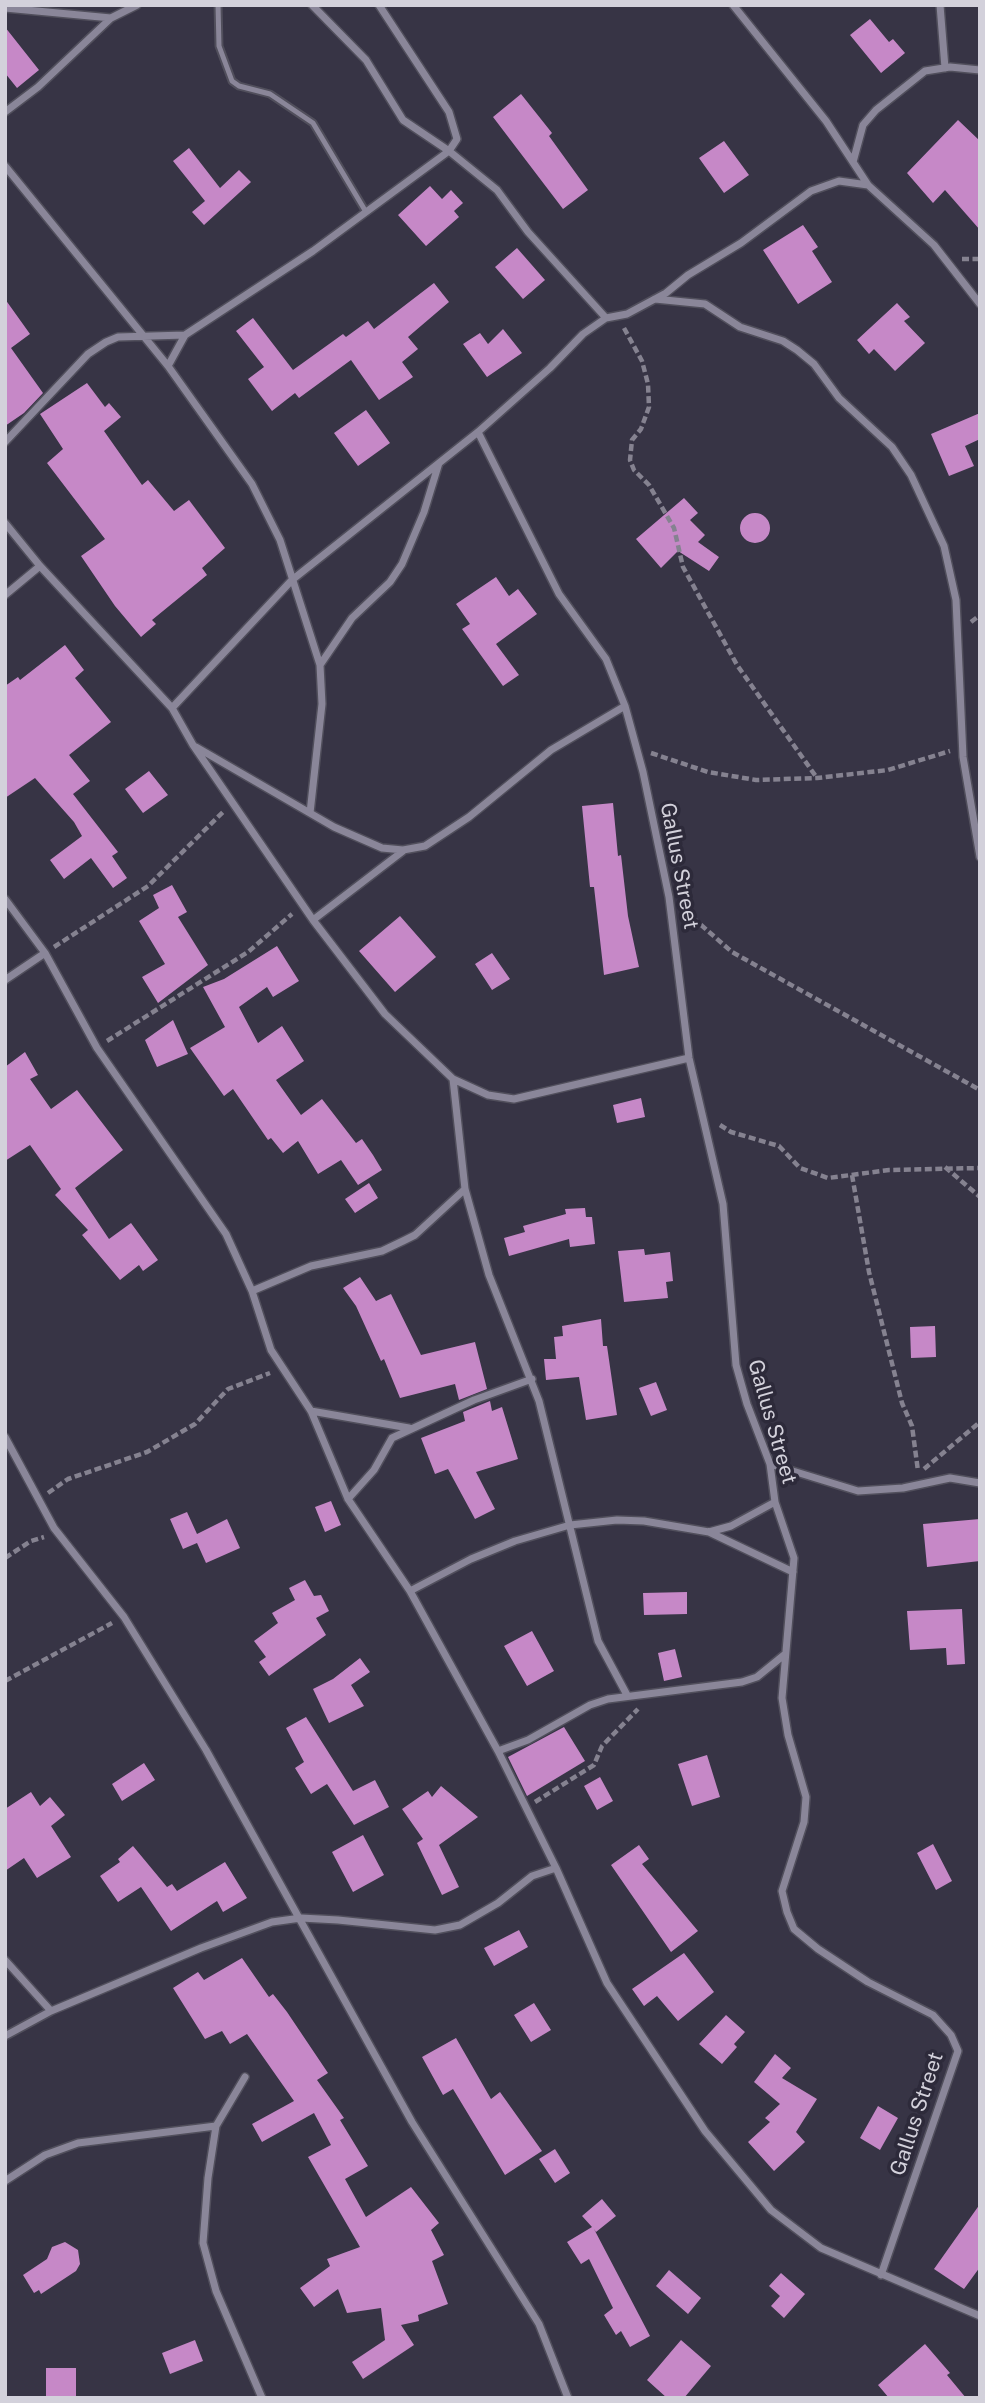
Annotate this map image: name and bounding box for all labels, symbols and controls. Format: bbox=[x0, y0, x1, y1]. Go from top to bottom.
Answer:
street label: Gallus Street bbox=[654, 801, 704, 931]
street label: Gallus Street bbox=[742, 1357, 802, 1487]
street label: Gallus Street bbox=[885, 2049, 949, 2179]

